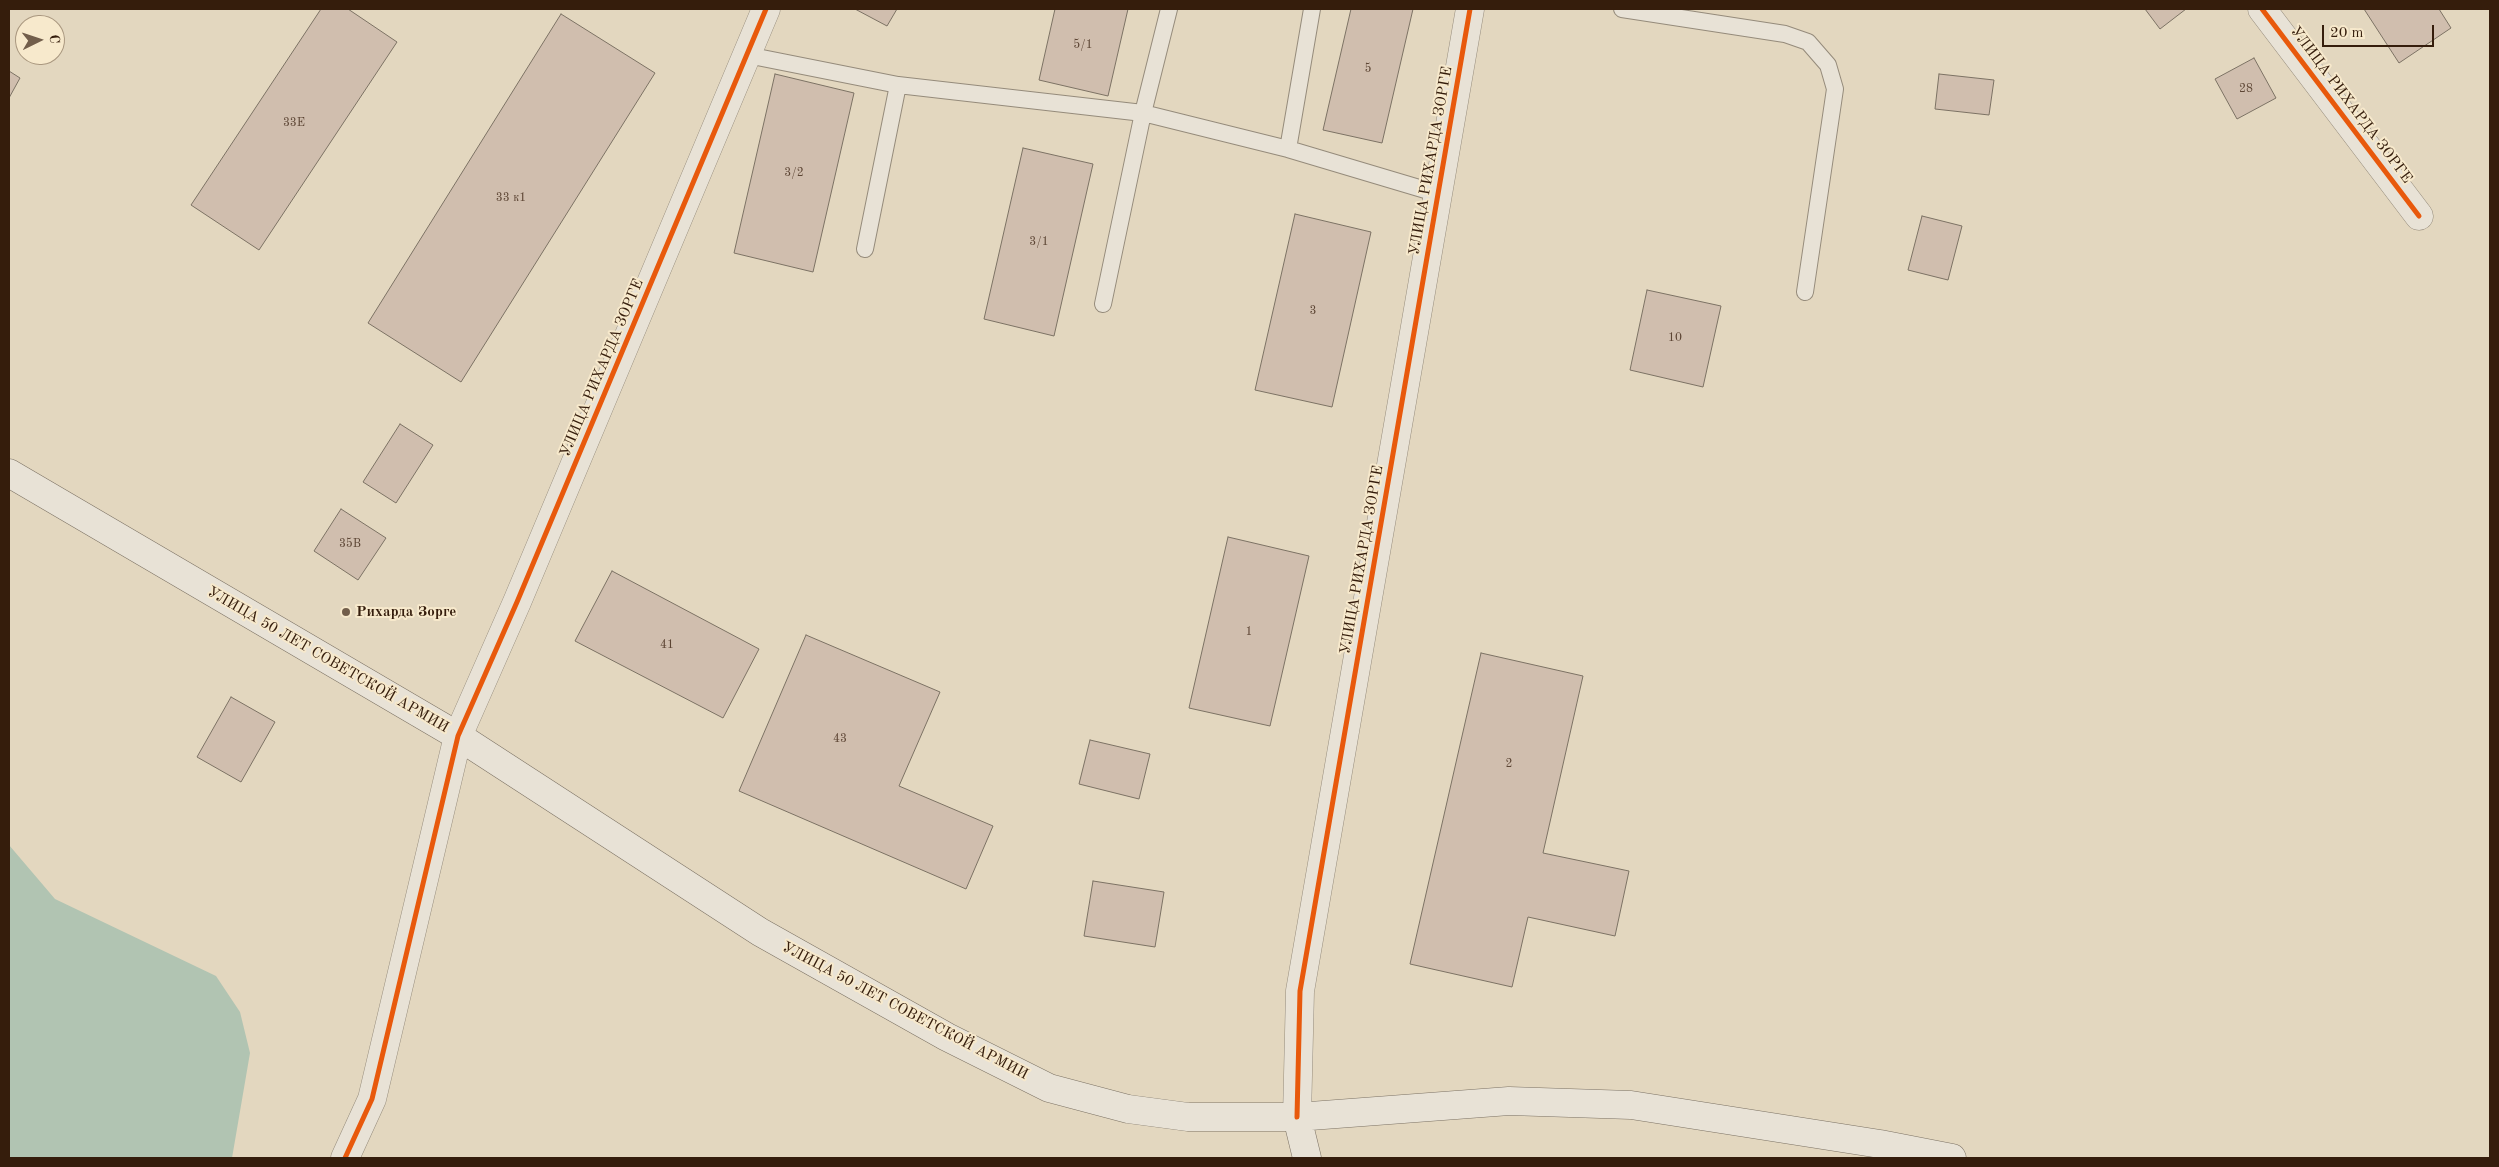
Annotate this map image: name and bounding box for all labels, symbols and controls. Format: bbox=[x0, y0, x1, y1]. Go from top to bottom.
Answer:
north arrow bbox=[15, 15, 65, 65]
scale bar bbox=[2324, 15, 2436, 47]
street label: УЛИЦА РИХАРДА ЗОРГЕ bbox=[2286, 23, 2416, 187]
text: 20 m bbox=[2330, 26, 2364, 41]
text: С bbox=[47, 34, 61, 44]
house number: 5/1 bbox=[1073, 38, 1093, 52]
house number: 5 bbox=[1365, 62, 1371, 76]
street label: УЛИЦА РИХАРДА ЗОРГЕ bbox=[1405, 65, 1457, 257]
house number: 28 bbox=[2239, 82, 2253, 96]
house number: 33Е bbox=[283, 116, 305, 130]
house number: 3/2 bbox=[784, 166, 804, 180]
house number: 33 к1 bbox=[496, 191, 526, 205]
house number: 3/1 bbox=[1029, 235, 1049, 249]
street label: УЛИЦА РИХАРДА ЗОРГЕ bbox=[556, 276, 648, 460]
house number: 3 bbox=[1310, 304, 1316, 318]
house number: 10 bbox=[1668, 331, 1682, 345]
street label: УЛИЦА РИХАРДА ЗОРГЕ bbox=[1336, 464, 1388, 656]
house number: 35В bbox=[339, 537, 361, 551]
street label: УЛИЦА 50 ЛЕТ СОВЕТСКОЙ АРМИИ bbox=[204, 583, 452, 737]
place label: Рихарда Зорге bbox=[356, 603, 456, 621]
marker: Рихарда Зорге bbox=[340, 606, 352, 618]
house number: 1 bbox=[1246, 625, 1252, 639]
house number: 41 bbox=[660, 638, 674, 652]
house number: 43 bbox=[833, 732, 847, 746]
house number: 2 bbox=[1506, 757, 1512, 771]
street label: УЛИЦА 50 ЛЕТ СОВЕТСКОЙ АРМИИ bbox=[779, 938, 1031, 1084]

